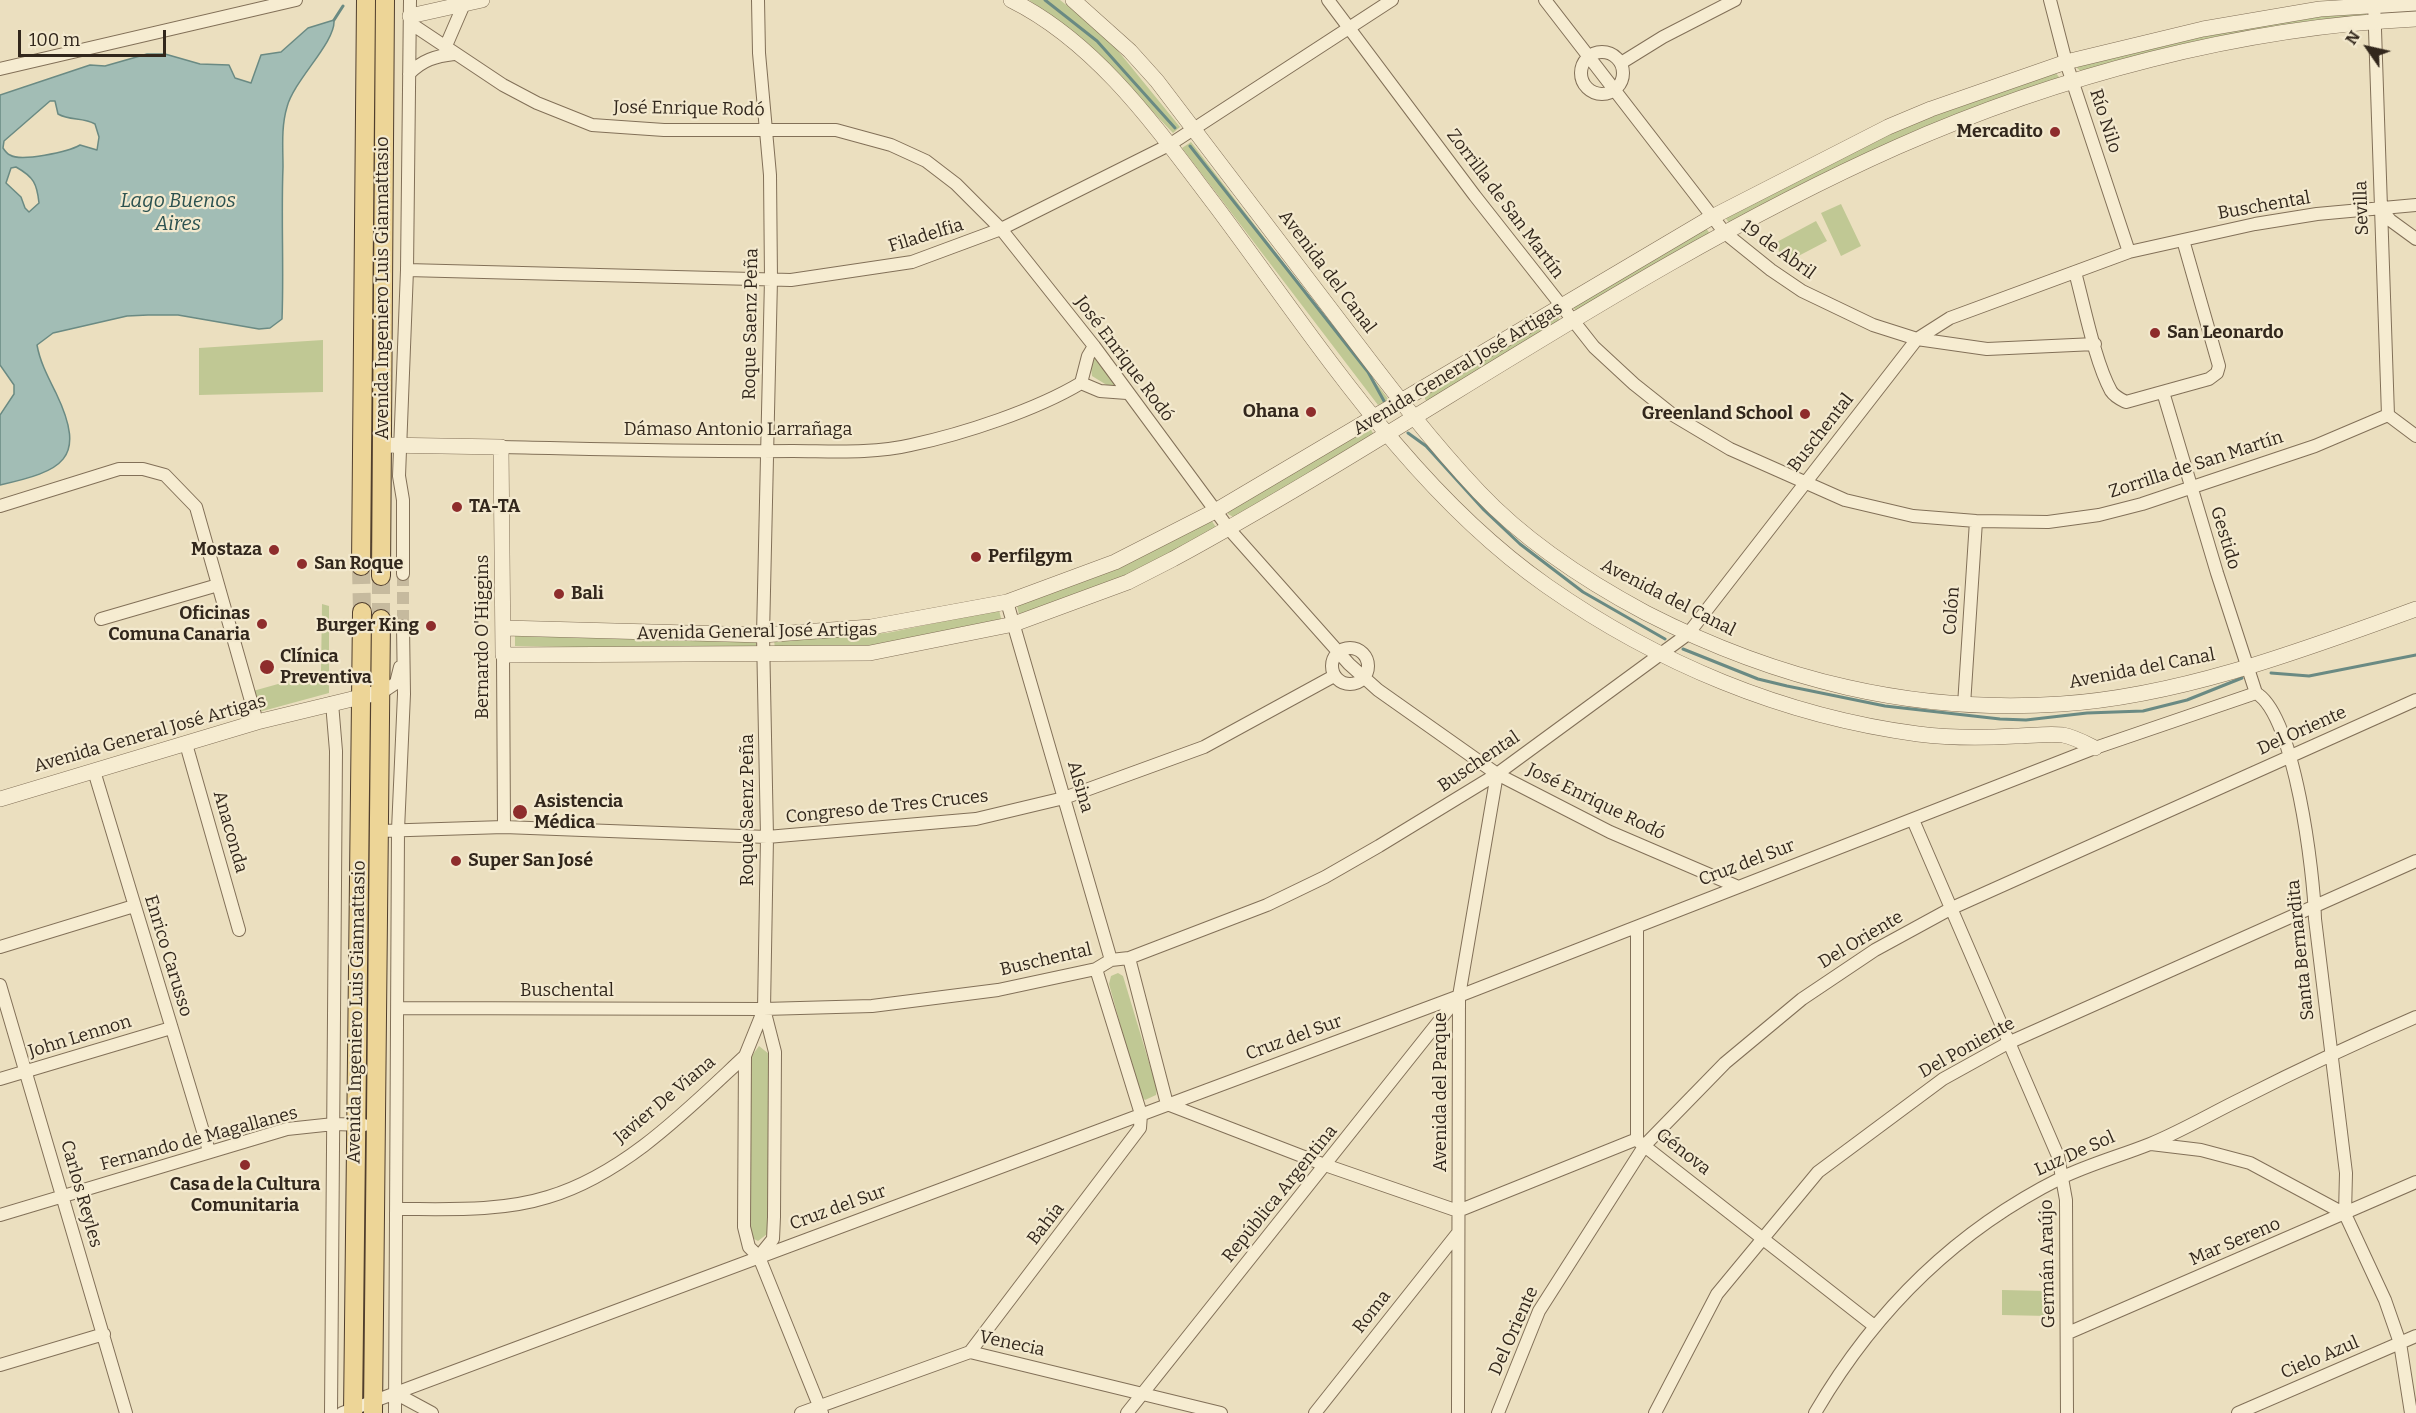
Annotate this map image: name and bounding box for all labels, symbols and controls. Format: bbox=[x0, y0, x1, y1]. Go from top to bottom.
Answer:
scale bar bbox=[21, 18, 170, 56]
north arrow bbox=[2338, 18, 2398, 78]
text: N bbox=[2341, 27, 2364, 48]
text: 100 m bbox=[29, 29, 80, 51]
street label: Río Nilo bbox=[2085, 86, 2125, 156]
street label: José Enrique Rodó bbox=[613, 97, 765, 121]
place label: Mercadito bbox=[1957, 121, 2043, 143]
street label: Zorrilla de San Martín bbox=[1442, 125, 1568, 283]
marker: Mercadito bbox=[2048, 125, 2062, 139]
street label: Avenida Ingeniero Luis Giannattasio bbox=[372, 136, 394, 440]
street label: Sevilla bbox=[2350, 180, 2374, 236]
street label: Buschental bbox=[2216, 187, 2312, 225]
water label: Lago Buenos Aires bbox=[120, 189, 236, 236]
street label: Avenida del Canal bbox=[1274, 206, 1380, 338]
street label: Filadelfia bbox=[886, 214, 966, 258]
street label: 19 de Abril bbox=[1737, 216, 1819, 284]
street label: Roque Saenz Peña bbox=[739, 248, 763, 400]
street label: José Enrique Rodó bbox=[1070, 292, 1178, 426]
street label: Avenida General José Artigas bbox=[1349, 298, 1567, 440]
place label: San Leonardo bbox=[2167, 322, 2284, 344]
marker: San Leonardo bbox=[2148, 326, 2162, 340]
street label: Buschental bbox=[1784, 389, 1858, 477]
place label: Ohana bbox=[1243, 401, 1299, 423]
place label: Greenland School bbox=[1642, 403, 1793, 425]
marker: Ohana bbox=[1304, 405, 1318, 419]
marker: Greenland School bbox=[1798, 407, 1812, 421]
street label: Dámaso Antonio Larrañaga bbox=[624, 419, 852, 441]
street label: Zorrilla de San Martín bbox=[2106, 427, 2286, 503]
place label: TA-TA bbox=[469, 496, 520, 518]
marker: TA-TA bbox=[450, 500, 464, 514]
street label: Gestido bbox=[2205, 504, 2245, 572]
place label: Mostaza bbox=[191, 539, 262, 561]
marker: Mostaza bbox=[267, 543, 281, 557]
place label: Perfilgym bbox=[988, 546, 1072, 568]
marker: Perfilgym bbox=[969, 550, 983, 564]
place label: San Roque bbox=[314, 553, 403, 575]
street label: Bernardo O'Higgins bbox=[472, 555, 494, 719]
street label: Avenida del Canal bbox=[1597, 555, 1739, 641]
marker: San Roque bbox=[295, 557, 309, 571]
place label: Bali bbox=[571, 583, 604, 605]
street label: Colón bbox=[1940, 586, 1964, 636]
marker: Bali bbox=[552, 587, 566, 601]
place label: Oficinas Comuna Canaria bbox=[108, 603, 250, 646]
place label: Burger King bbox=[316, 615, 419, 637]
marker: Oficinas Comuna Canaria bbox=[255, 617, 269, 631]
marker: Burger King bbox=[424, 619, 438, 633]
street label: Avenida General José Artigas bbox=[637, 619, 877, 645]
street label: Avenida del Canal bbox=[2067, 644, 2217, 694]
place label: Clínica Preventiva bbox=[280, 646, 372, 688]
marker: Clínica Preventiva bbox=[258, 658, 276, 676]
street label: Avenida General José Artigas bbox=[31, 690, 269, 778]
street label: Del Oriente bbox=[2254, 702, 2350, 760]
street label: Buschental bbox=[1434, 727, 1524, 797]
street label: Roque Saenz Peña bbox=[737, 734, 759, 886]
street label: Alsina bbox=[1062, 759, 1098, 815]
street label: José Enrique Rodó bbox=[1523, 759, 1669, 845]
street label: Congreso de Tres Cruces bbox=[784, 786, 990, 828]
street label: Anaconda bbox=[208, 788, 252, 876]
place label: Asistencia Médica bbox=[534, 791, 623, 834]
marker: Asistencia Médica bbox=[511, 803, 529, 821]
street label: Cruz del Sur bbox=[1696, 835, 1798, 891]
place label: Super San José bbox=[468, 850, 593, 872]
marker: Super San José bbox=[449, 854, 463, 868]
street label: Avenida Ingeniero Luis Giannattasio bbox=[344, 860, 370, 1164]
street label: Santa Bernardita bbox=[2283, 879, 2319, 1021]
street label: Enrico Carusso bbox=[139, 893, 197, 1019]
street label: Del Oriente bbox=[1815, 906, 1907, 974]
street label: Buschental bbox=[998, 939, 1094, 981]
street label: Buschental bbox=[520, 980, 614, 1002]
street label: John Lennon bbox=[26, 1011, 134, 1063]
street label: Cruz del Sur bbox=[1243, 1011, 1345, 1065]
street label: Avenida del Parque bbox=[1430, 1012, 1452, 1172]
street label: Del Poniente bbox=[1915, 1013, 2019, 1083]
street label: Javier De Viana bbox=[610, 1051, 720, 1149]
street label: Fernando de Magallanes bbox=[98, 1102, 300, 1176]
street label: República Argentina bbox=[1218, 1121, 1342, 1267]
street label: Génova bbox=[1651, 1124, 1715, 1180]
street label: Luz De Sol bbox=[2032, 1127, 2118, 1181]
street label: Carlos Reyles bbox=[55, 1138, 107, 1250]
marker: Casa de la Cultura Comunitaria bbox=[238, 1158, 252, 1172]
place label: Casa de la Cultura Comunitaria bbox=[170, 1174, 320, 1216]
street label: Cruz del Sur bbox=[787, 1181, 889, 1235]
street label: Bahía bbox=[1023, 1199, 1069, 1249]
street label: Germán Araújo bbox=[2036, 1199, 2060, 1329]
street label: Mar Sereno bbox=[2186, 1213, 2284, 1271]
street label: Del Oriente bbox=[1485, 1283, 1543, 1379]
street label: Roma bbox=[1348, 1286, 1396, 1338]
street label: Venecia bbox=[977, 1327, 1047, 1361]
street label: Cielo Azul bbox=[2278, 1332, 2362, 1384]

